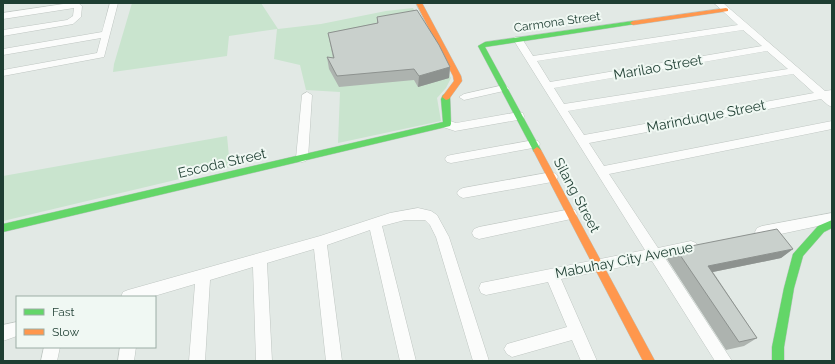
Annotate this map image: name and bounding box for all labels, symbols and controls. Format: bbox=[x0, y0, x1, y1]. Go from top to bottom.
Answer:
street label: Carmona Street bbox=[513, 9, 601, 35]
street label: Marilao Street bbox=[612, 51, 704, 83]
street label: Marinduque Street bbox=[645, 97, 767, 135]
street label: Escoda Street bbox=[176, 145, 268, 181]
street label: Silang Street bbox=[551, 155, 604, 235]
street label: Mabuhay City Avenue bbox=[554, 239, 694, 281]
legend bbox=[16, 296, 156, 348]
text: Fast bbox=[52, 305, 75, 319]
text: Slow bbox=[52, 325, 79, 339]

